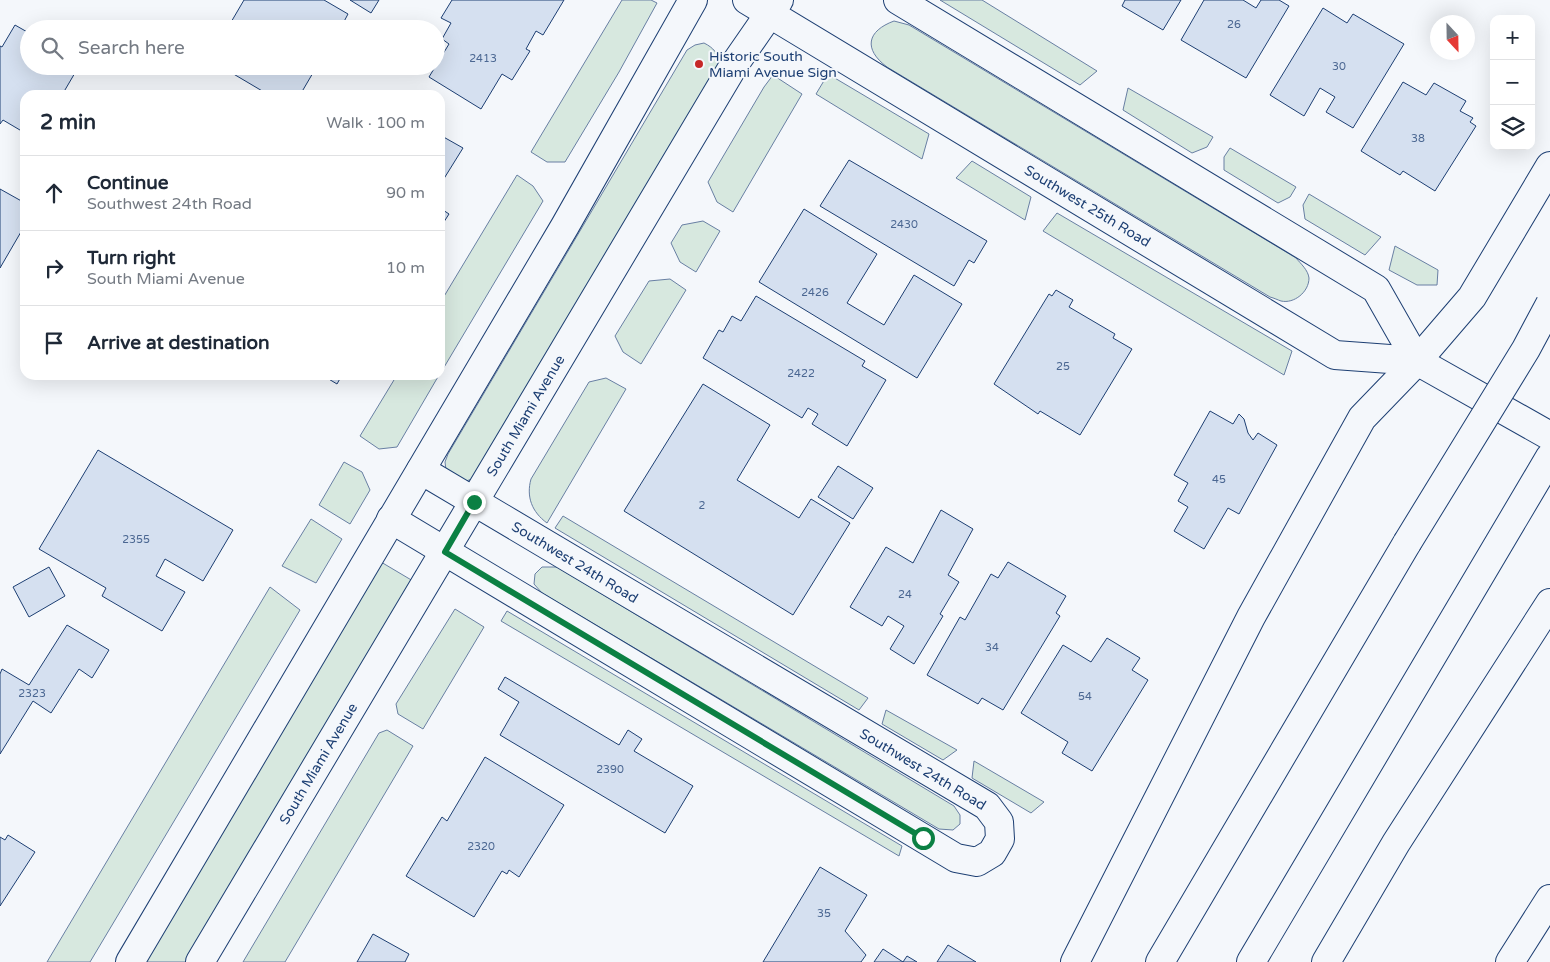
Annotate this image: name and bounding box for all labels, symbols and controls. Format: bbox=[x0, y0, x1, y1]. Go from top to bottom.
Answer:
north arrow bbox=[1430, 15, 1475, 60]
map controls bbox=[1490, 15, 1535, 150]
button: + bbox=[1490, 15, 1535, 60]
house number: 26 bbox=[1227, 18, 1241, 31]
search box bbox=[20, 20, 445, 75]
icon: search bbox=[38, 34, 66, 62]
text: Search here bbox=[78, 37, 185, 59]
place label: Historic South Miami Avenue Sign bbox=[709, 48, 837, 81]
house number: 2413 bbox=[469, 52, 497, 65]
marker: Historic South Miami Avenue Sign bbox=[693, 58, 705, 70]
house number: 30 bbox=[1332, 60, 1346, 73]
button: − bbox=[1490, 60, 1535, 105]
button: layers bbox=[1490, 105, 1535, 150]
text: 2 min bbox=[40, 110, 96, 135]
text: Walk · 100 m bbox=[326, 113, 425, 133]
house number: 38 bbox=[1411, 132, 1425, 145]
street label: Southwest 25th Road bbox=[1021, 162, 1154, 251]
text: Continue bbox=[87, 172, 169, 194]
icon: ahead bbox=[40, 179, 68, 207]
text: 90 m bbox=[386, 183, 425, 203]
text: Southwest 24th Road bbox=[87, 194, 252, 214]
house number: 2430 bbox=[890, 218, 918, 231]
text: Turn right bbox=[87, 247, 175, 269]
icon: right bbox=[40, 254, 68, 282]
text: 10 m bbox=[386, 258, 425, 278]
text: South Miami Avenue bbox=[87, 269, 245, 289]
house number: 2426 bbox=[801, 286, 829, 299]
icon: arrive bbox=[40, 329, 68, 357]
text: Arrive at destination bbox=[87, 332, 270, 354]
street label: South Miami Avenue bbox=[483, 352, 568, 479]
house number: 25 bbox=[1056, 360, 1070, 373]
house number: 2422 bbox=[787, 367, 815, 380]
house number: 45 bbox=[1212, 473, 1226, 486]
route end bbox=[463, 491, 486, 514]
house number: 2 bbox=[699, 499, 706, 512]
street label: Southwest 24th Road bbox=[509, 518, 641, 607]
house number: 2355 bbox=[122, 533, 150, 546]
house number: 24 bbox=[898, 588, 912, 601]
house number: 34 bbox=[985, 641, 999, 654]
house number: 2323 bbox=[18, 687, 46, 700]
house number: 54 bbox=[1078, 690, 1092, 703]
street label: South Miami Avenue bbox=[276, 700, 361, 827]
street label: Southwest 24th Road bbox=[857, 725, 989, 814]
house number: 2390 bbox=[596, 763, 624, 776]
route start bbox=[912, 827, 935, 850]
house number: 2320 bbox=[467, 840, 495, 853]
house number: 35 bbox=[817, 907, 831, 920]

